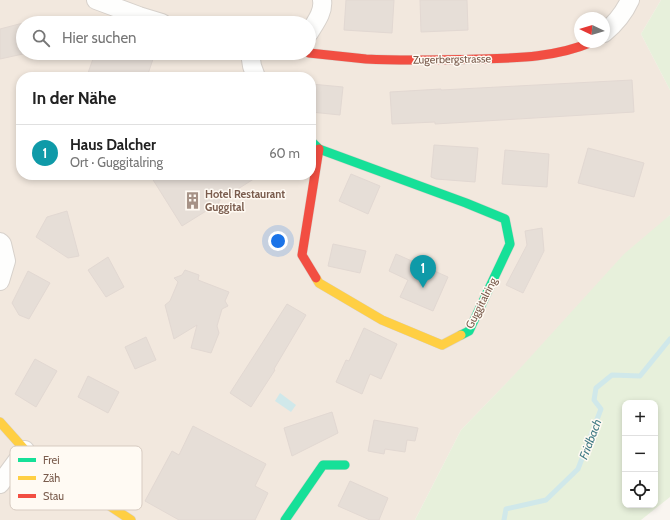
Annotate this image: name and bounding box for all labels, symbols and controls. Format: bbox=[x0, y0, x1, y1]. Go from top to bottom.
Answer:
north arrow bbox=[574, 12, 610, 48]
search box bbox=[16, 16, 316, 60]
icon: search bbox=[30, 27, 52, 49]
text: Hier suchen bbox=[62, 29, 137, 47]
street label: Zugerbergstrasse bbox=[413, 51, 492, 67]
text: In der Nähe bbox=[32, 88, 116, 108]
text: Haus Dalcher bbox=[70, 136, 156, 154]
text: 1 bbox=[43, 145, 47, 161]
text: 60 m bbox=[269, 145, 300, 161]
text: Ort · Guggitalring bbox=[70, 154, 163, 170]
place label: Hotel Restaurant Guggital bbox=[205, 187, 285, 214]
building icon: Hotel Restaurant Guggital bbox=[182, 190, 202, 210]
your location bbox=[268, 231, 288, 251]
pin: 1 bbox=[410, 255, 436, 288]
street label: Guggitalring bbox=[462, 275, 500, 331]
map controls bbox=[622, 400, 658, 508]
button: + bbox=[622, 400, 658, 436]
water label: Fridbach bbox=[575, 417, 605, 461]
button: − bbox=[622, 436, 658, 472]
legend bbox=[10, 446, 142, 510]
text: Frei bbox=[43, 453, 60, 467]
text: Zäh bbox=[43, 471, 60, 485]
button: locate bbox=[622, 472, 658, 508]
text: Stau bbox=[43, 489, 64, 503]

